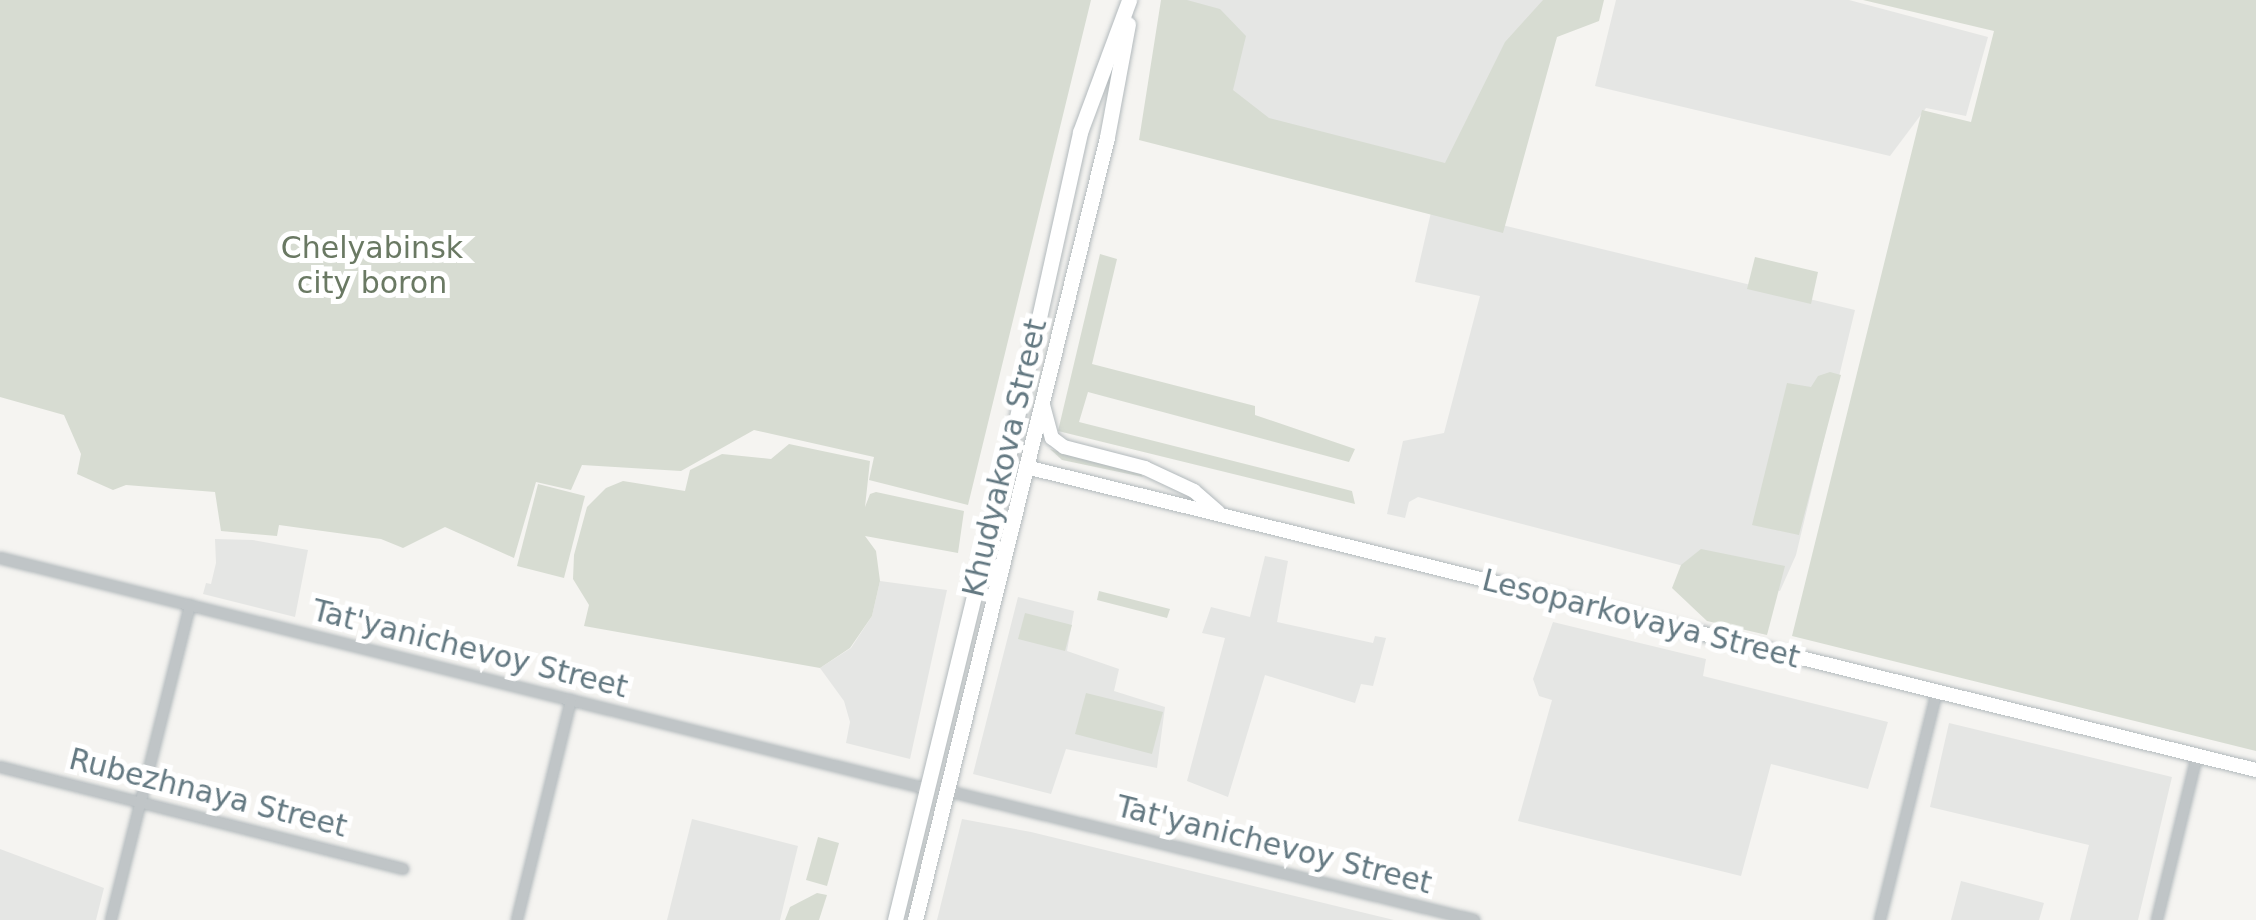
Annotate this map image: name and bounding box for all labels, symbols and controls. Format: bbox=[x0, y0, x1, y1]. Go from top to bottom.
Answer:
park label: Chelyabinsk city boron bbox=[281, 230, 463, 300]
street label: Khudyakova Street bbox=[955, 315, 1055, 601]
street label: Lesoparkovaya Street bbox=[1478, 562, 1804, 676]
street label: Tat'yanichevoy Street bbox=[309, 592, 631, 706]
street label: Rubezhnaya Street bbox=[65, 741, 351, 845]
street label: Tat'yanichevoy Street bbox=[1113, 788, 1435, 902]

